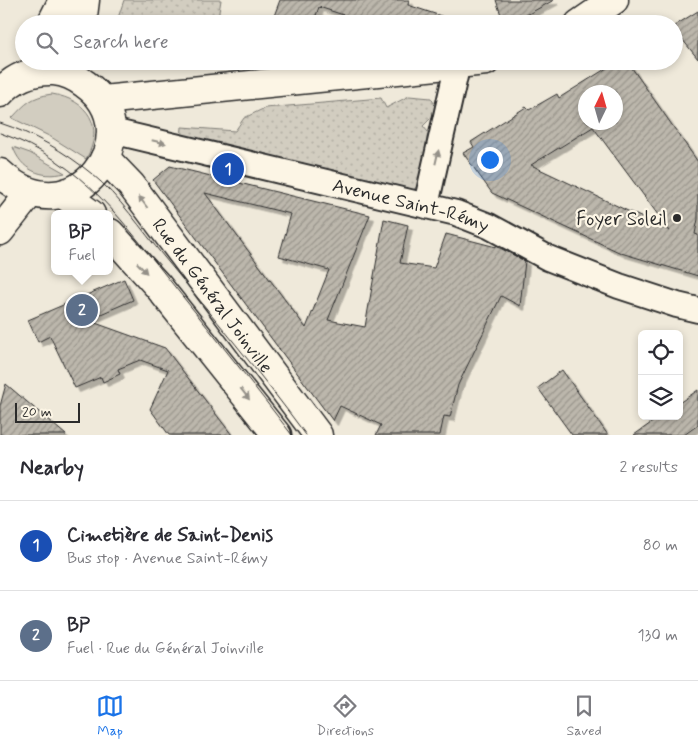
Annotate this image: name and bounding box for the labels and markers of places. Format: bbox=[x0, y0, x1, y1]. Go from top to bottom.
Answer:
pin: 1 bbox=[212, 150, 244, 188]
place label: Foyer Soleil bbox=[576, 207, 667, 232]
marker: Foyer Soleil bbox=[671, 212, 683, 224]
pin: 2 bbox=[66, 291, 98, 329]

